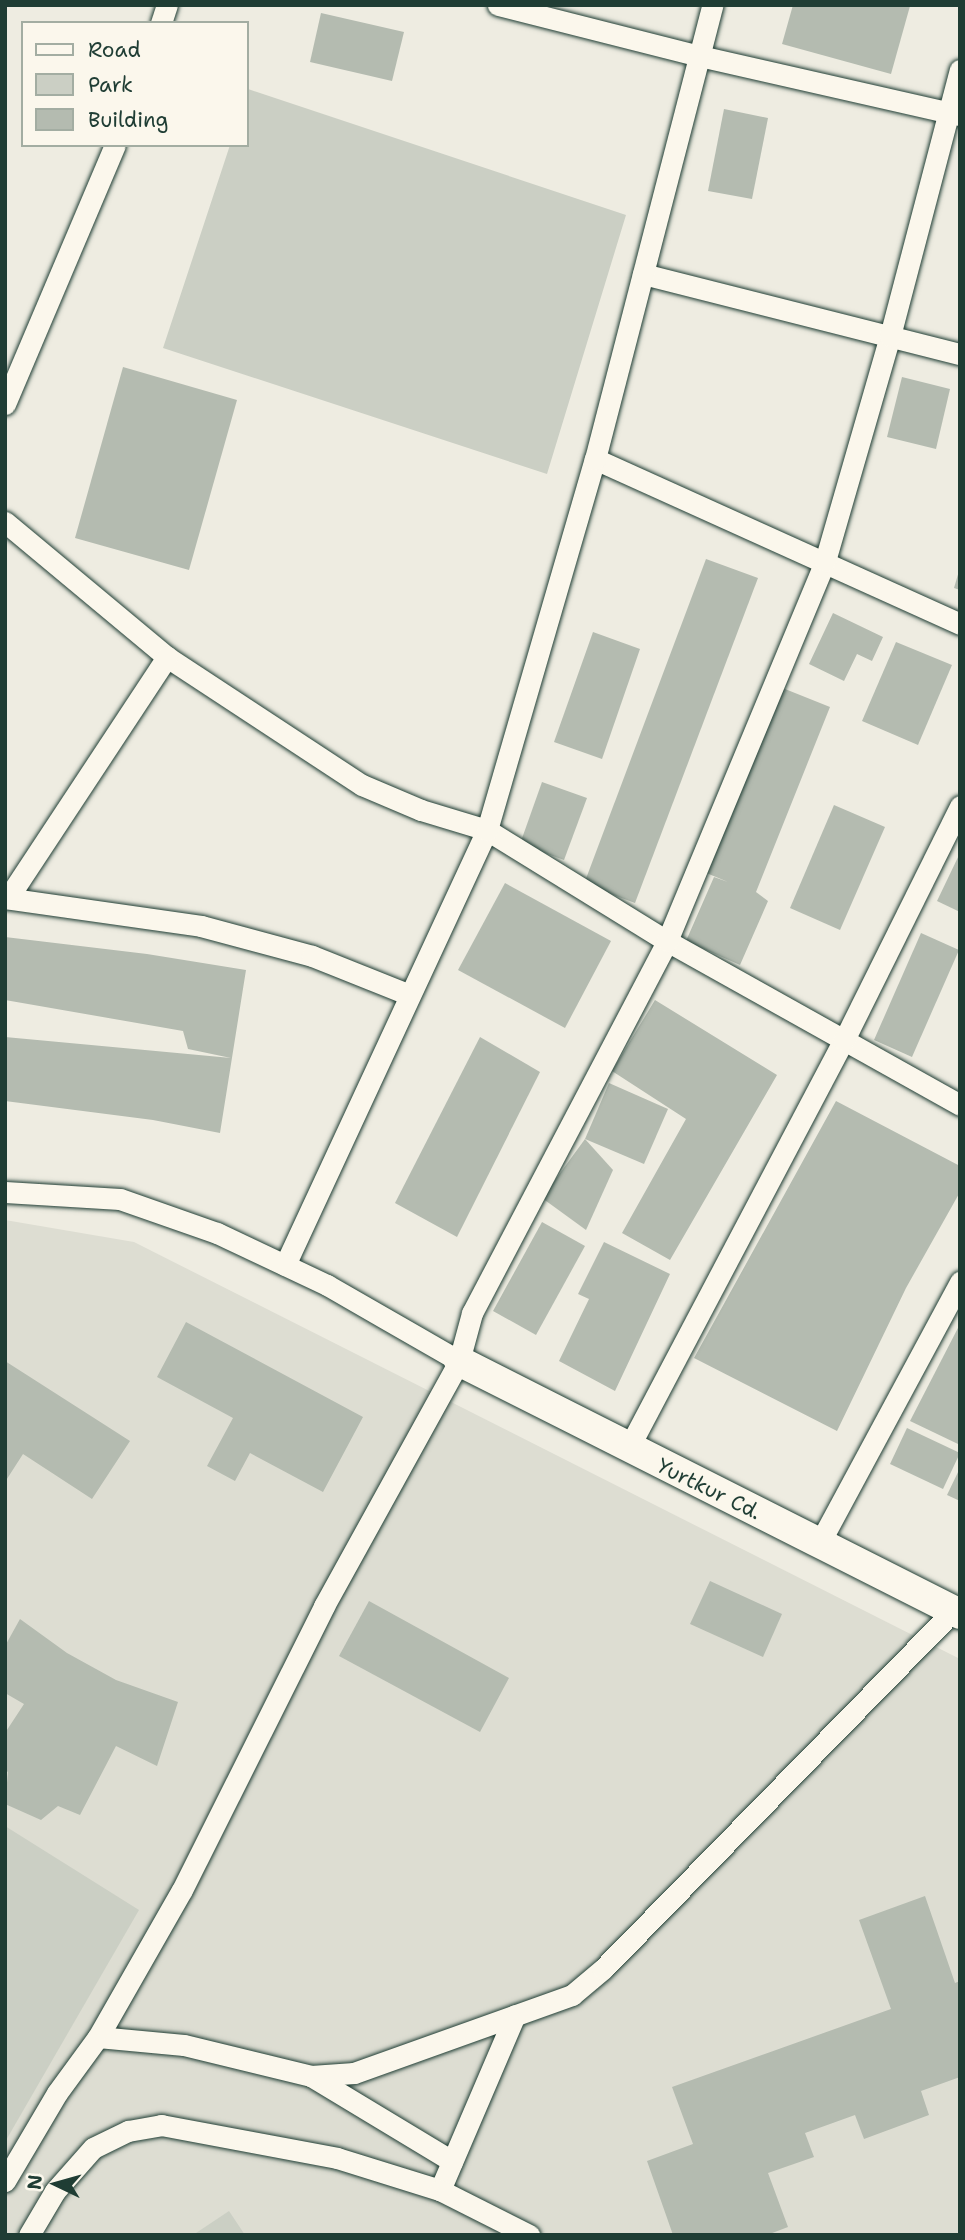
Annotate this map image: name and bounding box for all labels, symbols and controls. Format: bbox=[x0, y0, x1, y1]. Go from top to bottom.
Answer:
legend bbox=[21, 21, 248, 147]
text: Road bbox=[88, 36, 141, 64]
text: Park bbox=[88, 71, 133, 99]
text: Building bbox=[88, 106, 168, 134]
street label: Yurtkur Cd. bbox=[653, 1453, 765, 1525]
north arrow bbox=[21, 2149, 91, 2219]
text: N bbox=[21, 2174, 48, 2191]

